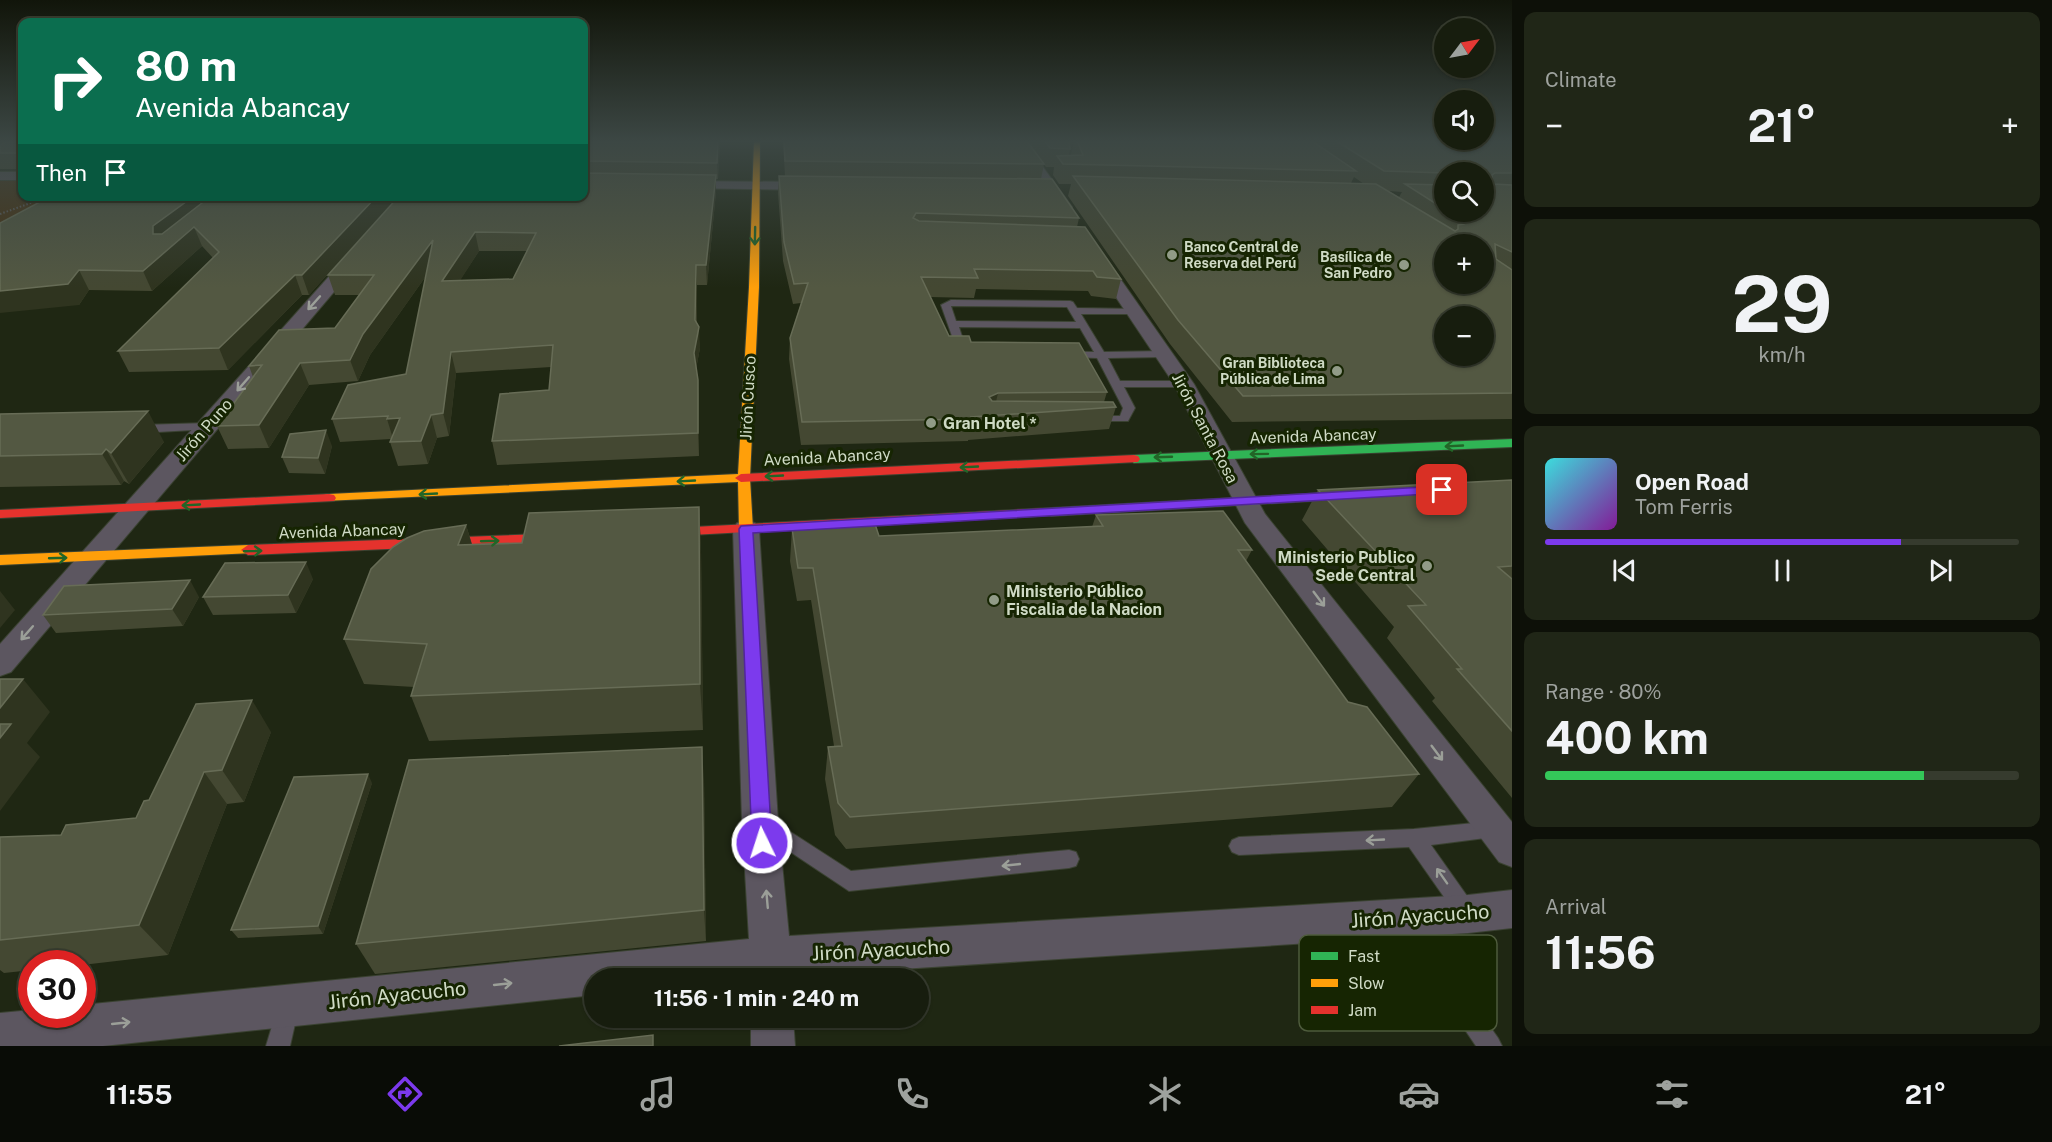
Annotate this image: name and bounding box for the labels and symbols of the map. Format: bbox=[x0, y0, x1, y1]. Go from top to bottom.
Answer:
north arrow bbox=[1434, 18, 1494, 78]
one-way arrow bbox=[749, 226, 760, 246]
place label: Banco Central de Reserva del Perú bbox=[1184, 239, 1298, 271]
marker: Banco Central de Reserva del Perú bbox=[1165, 248, 1179, 262]
place label: Basílica de San Pedro bbox=[1320, 249, 1392, 281]
marker: Basílica de San Pedro bbox=[1397, 258, 1411, 272]
one-way arrow bbox=[307, 295, 321, 310]
street label: Jirón Cusco bbox=[736, 355, 760, 441]
place label: Gran Biblioteca Pública de Lima bbox=[1220, 355, 1325, 387]
marker: Gran Biblioteca Pública de Lima bbox=[1330, 364, 1344, 378]
street label: Jirón Santa Rosa bbox=[1168, 370, 1242, 486]
one-way arrow bbox=[236, 376, 250, 391]
street label: Jirón Puno bbox=[172, 395, 236, 465]
place label: Gran Hotel * bbox=[943, 414, 1037, 433]
marker: Gran Hotel * bbox=[924, 416, 938, 430]
street label: Avenida Abancay bbox=[1249, 424, 1377, 448]
one-way arrow bbox=[1444, 440, 1464, 451]
street label: Avenida Abancay bbox=[763, 444, 892, 470]
one-way arrow bbox=[1249, 449, 1269, 460]
one-way arrow bbox=[1154, 452, 1174, 463]
one-way arrow bbox=[959, 462, 979, 473]
pin bbox=[1416, 464, 1467, 515]
one-way arrow bbox=[764, 471, 784, 482]
one-way arrow bbox=[676, 476, 696, 487]
one-way arrow bbox=[418, 488, 438, 499]
one-way arrow bbox=[182, 500, 202, 511]
street label: Avenida Abancay bbox=[278, 519, 406, 543]
one-way arrow bbox=[480, 535, 500, 547]
one-way arrow bbox=[243, 545, 263, 556]
place label: Ministerio Publico Sede Central bbox=[1277, 548, 1415, 585]
one-way arrow bbox=[48, 552, 68, 564]
marker: Ministerio Publico Sede Central bbox=[1420, 559, 1434, 573]
place label: Ministerio Público Fiscalia de la Nacion bbox=[1006, 582, 1162, 619]
one-way arrow bbox=[1312, 590, 1325, 606]
marker: Ministerio Público Fiscalia de la Nacion bbox=[987, 593, 1001, 607]
one-way arrow bbox=[20, 625, 34, 640]
one-way arrow bbox=[1431, 745, 1444, 761]
position arrow bbox=[730, 811, 794, 875]
one-way arrow bbox=[1365, 834, 1385, 845]
one-way arrow bbox=[1002, 860, 1022, 871]
one-way arrow bbox=[1436, 868, 1448, 884]
one-way arrow bbox=[761, 889, 772, 909]
street label: Jirón Ayacucho bbox=[1350, 899, 1490, 933]
street label: Jirón Ayacucho bbox=[811, 934, 951, 966]
legend bbox=[1299, 935, 1497, 1031]
text: Fast bbox=[1348, 947, 1380, 966]
speed limit sign: 30 bbox=[18, 950, 96, 1028]
text: Slow bbox=[1348, 974, 1385, 993]
street label: Jirón Ayacucho bbox=[327, 976, 467, 1014]
one-way arrow bbox=[492, 978, 512, 989]
text: Jam bbox=[1348, 1001, 1377, 1020]
one-way arrow bbox=[110, 1017, 130, 1028]

